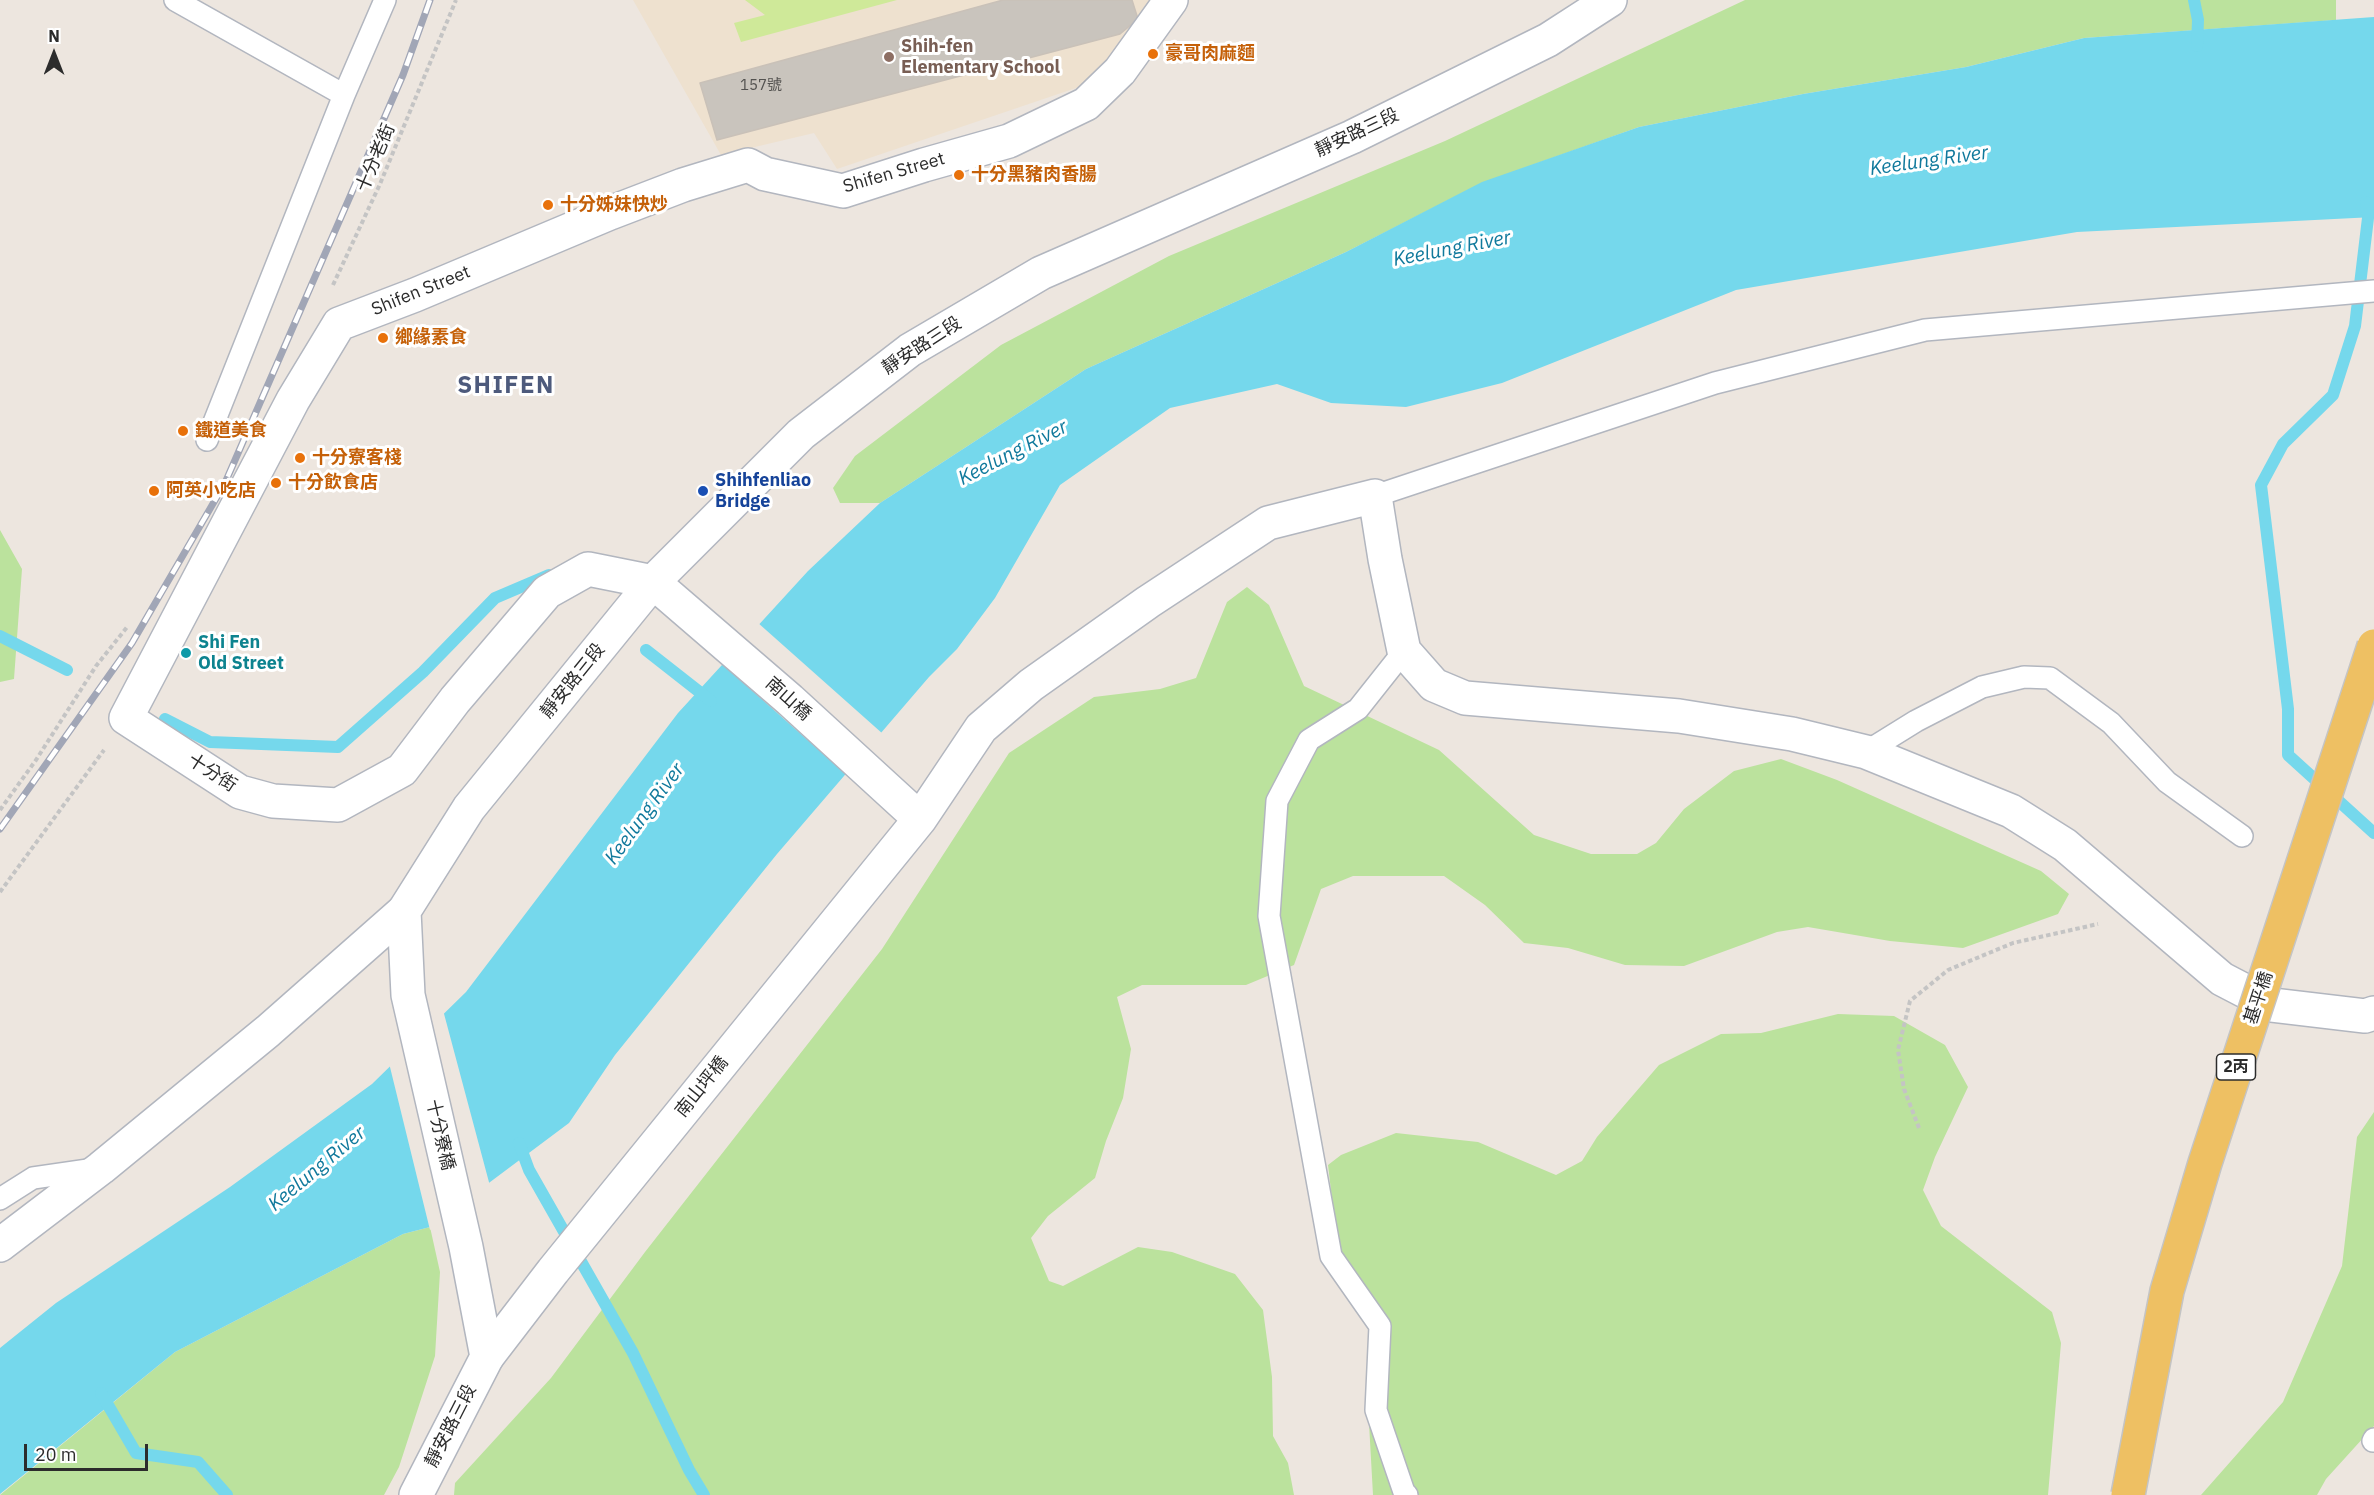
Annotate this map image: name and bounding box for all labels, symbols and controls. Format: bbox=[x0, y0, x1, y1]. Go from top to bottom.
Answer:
north arrow bbox=[24, 24, 84, 84]
text: N bbox=[48, 26, 60, 46]
place label: Shih-fen Elementary School bbox=[901, 36, 1060, 78]
place label: 豪哥肉麻麵 bbox=[1165, 43, 1255, 65]
marker: 豪哥肉麻麵 bbox=[1146, 47, 1160, 61]
marker: Shih-fen Elementary School bbox=[882, 50, 896, 64]
house number: 157號 bbox=[740, 77, 782, 95]
street label: 靜安路三段 bbox=[1312, 104, 1402, 162]
street label: 十分老街 bbox=[352, 121, 400, 195]
water label: Keelung River bbox=[1868, 141, 1990, 181]
street label: Shifen Street bbox=[841, 148, 947, 198]
place label: 十分黑豬肉香腸 bbox=[971, 164, 1097, 186]
marker: 十分黑豬肉香腸 bbox=[952, 168, 966, 182]
place label: 十分姊妹快炒 bbox=[560, 194, 668, 216]
marker: 十分姊妹快炒 bbox=[541, 198, 555, 212]
water label: Keelung River bbox=[1391, 226, 1513, 272]
street label: Shifen Street bbox=[368, 261, 474, 321]
street label: 靜安路三段 bbox=[878, 312, 966, 380]
place label: 鄉緣素食 bbox=[395, 327, 467, 349]
marker: 鄉緣素食 bbox=[376, 331, 390, 345]
district label: SHIFEN bbox=[457, 372, 555, 400]
water label: Keelung River bbox=[954, 415, 1072, 491]
place label: 鐵道美食 bbox=[195, 420, 267, 442]
marker: 鐵道美食 bbox=[176, 424, 190, 438]
place label: 十分寮客棧 bbox=[312, 447, 402, 469]
marker: 十分寮客棧 bbox=[293, 451, 307, 465]
place label: Shihfenliao Bridge bbox=[715, 470, 811, 512]
place label: 十分飲食店 bbox=[288, 472, 378, 494]
marker: 十分飲食店 bbox=[269, 476, 283, 490]
place label: 阿英小吃店 bbox=[166, 480, 256, 502]
marker: 阿英小吃店 bbox=[147, 484, 161, 498]
marker: Shihfenliao Bridge bbox=[696, 484, 710, 498]
place label: Shi Fen Old Street bbox=[198, 632, 284, 674]
street label: 靜安路三段 bbox=[536, 639, 610, 723]
marker: Shi Fen Old Street bbox=[179, 646, 193, 660]
street label: 南山橋 bbox=[761, 673, 815, 725]
street label: 十分街 bbox=[183, 749, 241, 797]
water label: Keelung River bbox=[600, 759, 690, 869]
street label: 基平橋 bbox=[2240, 969, 2278, 1027]
street label: 南山坪橋 bbox=[671, 1052, 733, 1122]
road number: 2丙 bbox=[2216, 1054, 2256, 1080]
street label: 十分寮橋 bbox=[421, 1097, 459, 1173]
water label: Keelung River bbox=[264, 1121, 370, 1217]
street label: 靜安路三段 bbox=[421, 1381, 481, 1471]
scale bar bbox=[27, 1432, 152, 1470]
text: 20 m bbox=[35, 1443, 77, 1466]

